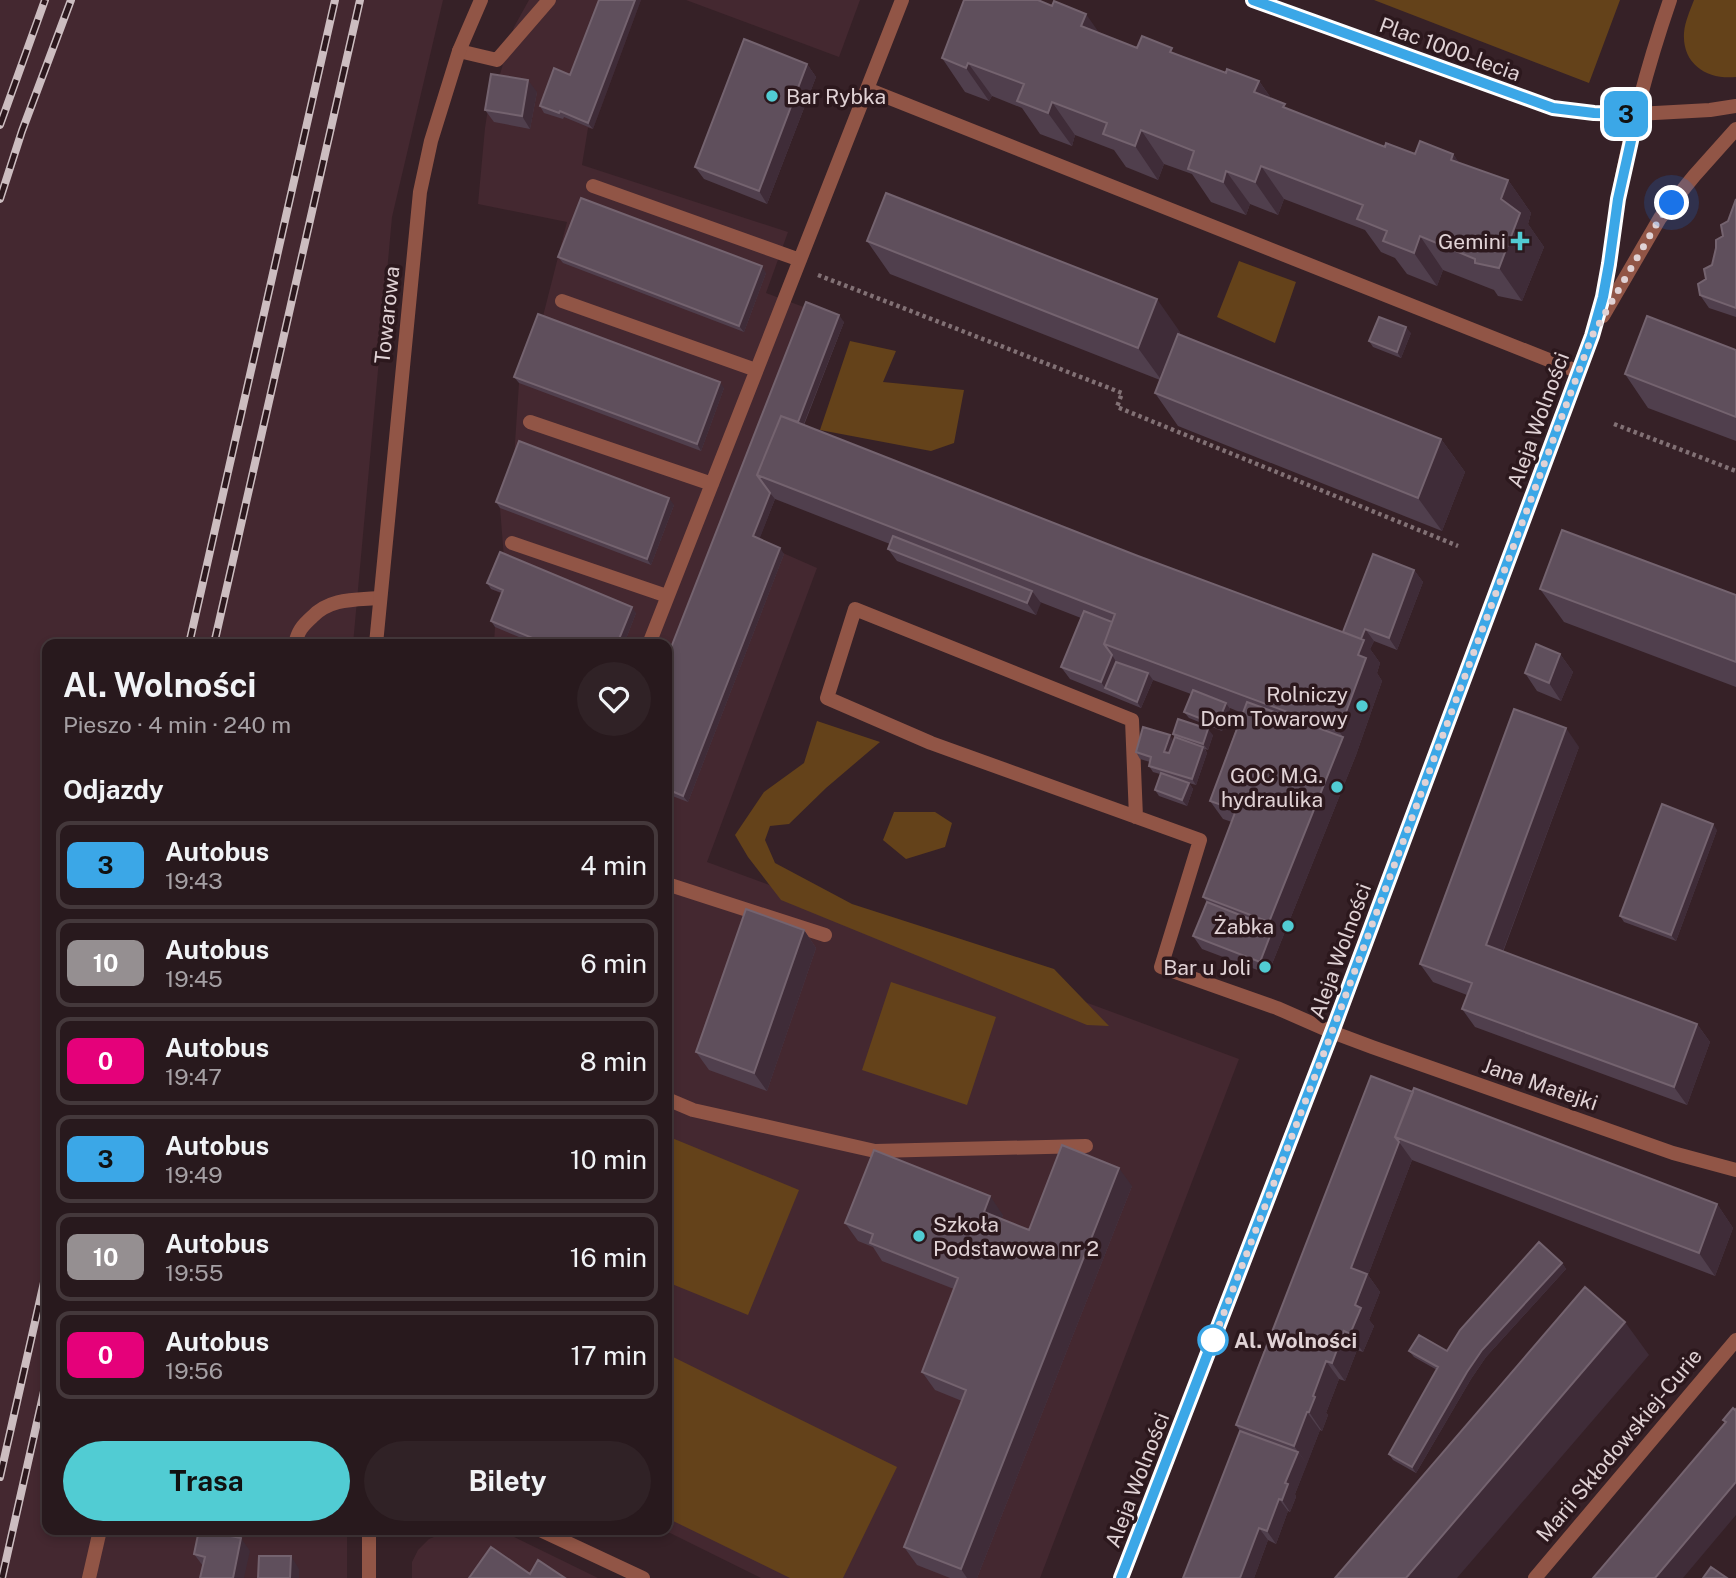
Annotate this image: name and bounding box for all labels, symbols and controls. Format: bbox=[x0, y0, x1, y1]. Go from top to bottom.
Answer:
street label: Plac 1000-lecia bbox=[1376, 12, 1524, 86]
place label: Bar Rybka bbox=[786, 84, 886, 109]
marker: Bar Rybka bbox=[764, 88, 780, 104]
line badge: 3 bbox=[1603, 91, 1649, 137]
text: 3 bbox=[1618, 100, 1634, 128]
your location bbox=[1654, 185, 1689, 220]
place label: Gemini bbox=[1438, 229, 1506, 254]
marker: Gemini bbox=[1512, 233, 1528, 249]
street label: Towarowa bbox=[369, 265, 405, 365]
street label: Aleja Wolności bbox=[1502, 349, 1574, 491]
button: heart bbox=[577, 662, 651, 736]
text: Al. Wolności bbox=[63, 666, 256, 704]
place label: Rolniczy Dom Towarowy bbox=[1200, 682, 1348, 731]
marker: Rolniczy Dom Towarowy bbox=[1354, 698, 1370, 714]
text: Pieszo · 4 min · 240 m bbox=[63, 711, 291, 738]
place label: GOC M.G. hydraulika bbox=[1221, 763, 1323, 812]
text: Odjazdy bbox=[63, 774, 164, 805]
marker: GOC M.G. hydraulika bbox=[1329, 779, 1345, 795]
text: Autobus bbox=[165, 836, 269, 867]
text: 4 min bbox=[580, 850, 647, 881]
text: 3 bbox=[98, 851, 113, 879]
text: 19:43 bbox=[165, 867, 223, 894]
street label: Aleja Wolności bbox=[1304, 880, 1376, 1022]
place label: Żabka bbox=[1213, 914, 1274, 939]
marker: Żabka bbox=[1280, 918, 1296, 934]
text: Autobus bbox=[165, 934, 269, 965]
text: 6 min bbox=[580, 948, 647, 979]
text: 10 bbox=[93, 949, 118, 977]
place label: Bar u Joli bbox=[1163, 955, 1251, 980]
marker: Bar u Joli bbox=[1257, 959, 1273, 975]
text: 19:45 bbox=[165, 965, 223, 992]
text: Autobus bbox=[165, 1032, 269, 1063]
text: 8 min bbox=[580, 1046, 647, 1077]
text: 0 bbox=[98, 1047, 113, 1075]
street label: Jana Matejki bbox=[1479, 1053, 1601, 1115]
text: 19:47 bbox=[165, 1063, 222, 1090]
text: Autobus bbox=[165, 1130, 269, 1161]
text: 10 min bbox=[570, 1144, 647, 1175]
text: 3 bbox=[98, 1145, 113, 1173]
text: 19:49 bbox=[165, 1161, 223, 1188]
place label: Szkoła Podstawowa nr 2 bbox=[933, 1212, 1099, 1261]
text: Autobus bbox=[165, 1228, 269, 1259]
marker: Szkoła Podstawowa nr 2 bbox=[911, 1228, 927, 1244]
text: 16 min bbox=[570, 1242, 647, 1273]
text: 10 bbox=[93, 1243, 118, 1271]
text: 19:55 bbox=[165, 1259, 223, 1286]
marker: Al. Wolności bbox=[1198, 1325, 1228, 1355]
text: Autobus bbox=[165, 1326, 269, 1357]
place label: Al. Wolności bbox=[1234, 1328, 1357, 1353]
text: 17 min bbox=[570, 1340, 647, 1371]
text: 0 bbox=[98, 1341, 113, 1369]
street label: Marii Skłodowskiej-Curie bbox=[1531, 1343, 1707, 1547]
text: 19:56 bbox=[165, 1357, 223, 1384]
street label: Aleja Wolności bbox=[1100, 1409, 1174, 1551]
button: Trasa bbox=[63, 1441, 350, 1521]
button: Bilety bbox=[364, 1441, 651, 1521]

